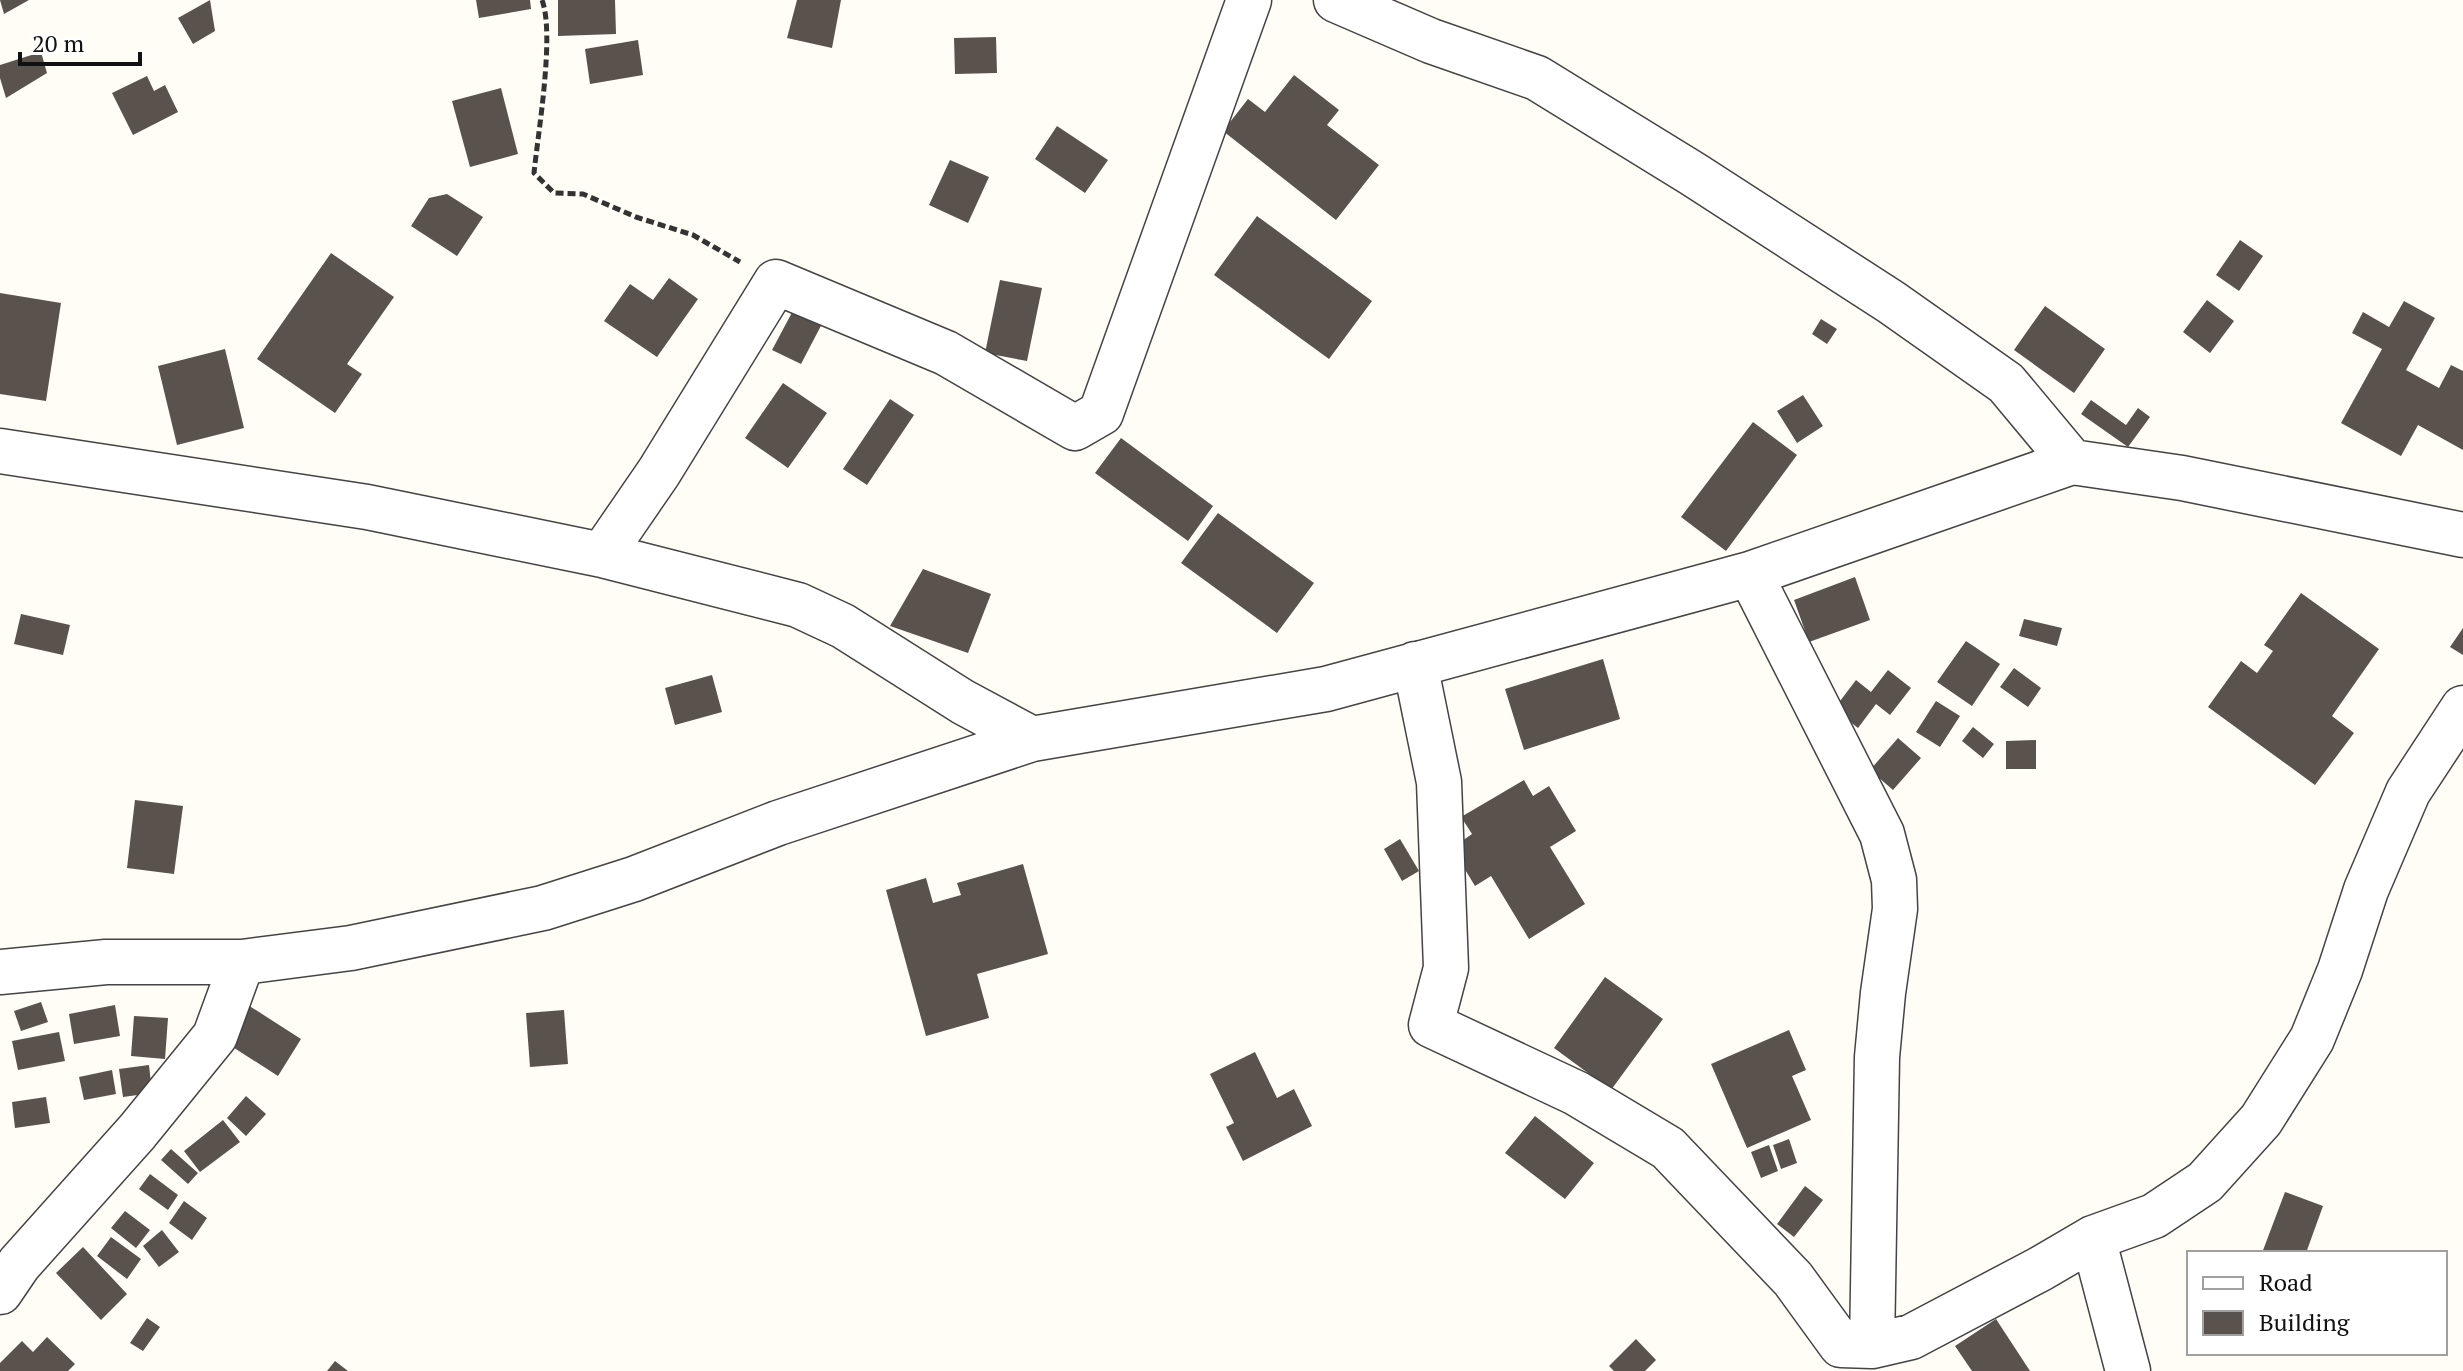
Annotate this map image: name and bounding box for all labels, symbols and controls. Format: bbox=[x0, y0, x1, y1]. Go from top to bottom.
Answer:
scale bar bbox=[20, 16, 140, 66]
text: 20 m bbox=[32, 27, 84, 59]
legend bbox=[2187, 1251, 2447, 1355]
text: Road bbox=[2259, 1266, 2313, 1298]
text: Building bbox=[2259, 1306, 2350, 1338]

